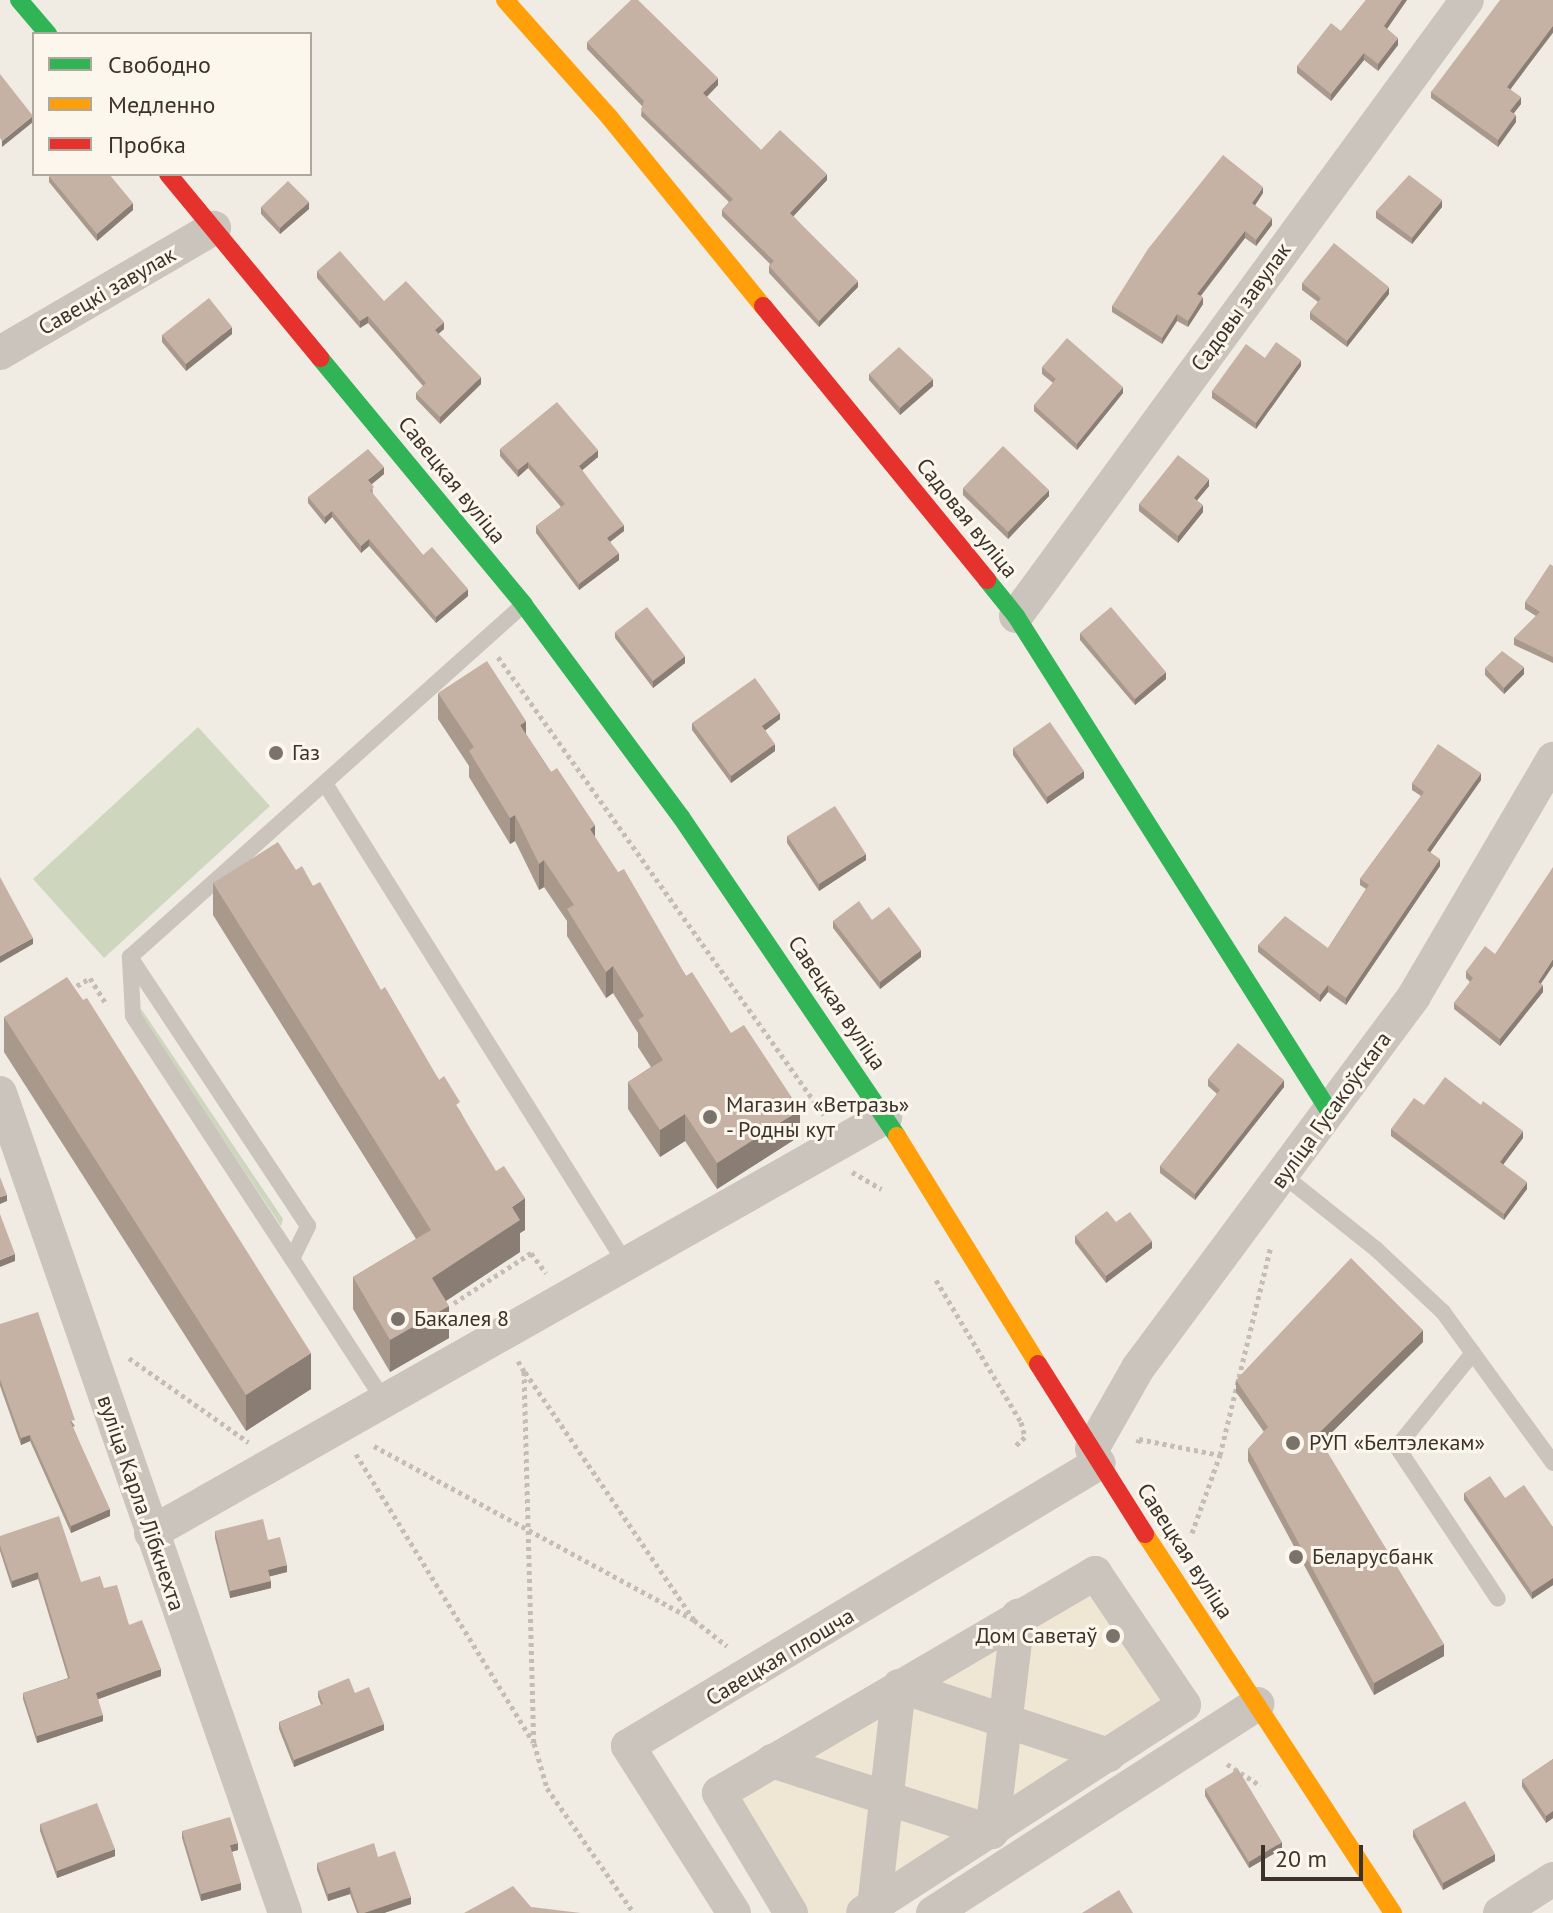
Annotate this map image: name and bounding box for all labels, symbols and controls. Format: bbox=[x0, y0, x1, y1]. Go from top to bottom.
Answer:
legend bbox=[32, 32, 312, 176]
text: Свободно bbox=[108, 49, 211, 80]
text: Медленно bbox=[108, 89, 215, 120]
text: Пробка bbox=[108, 129, 186, 160]
street label: Садовы завулак bbox=[1185, 238, 1297, 376]
street label: Савецкі завулак bbox=[34, 241, 180, 341]
street label: Савецкая вуліца bbox=[393, 411, 511, 549]
street label: Садовая вуліца bbox=[911, 453, 1023, 583]
place label: Газ bbox=[292, 740, 320, 766]
marker: Газ bbox=[267, 744, 285, 762]
street label: Савецкая вуліца bbox=[782, 931, 892, 1075]
street label: вуліца Гусакоўскага bbox=[1265, 1026, 1397, 1194]
place label: Магазин «Ветразь» - Родны кут bbox=[726, 1091, 909, 1142]
marker: Магазин «Ветразь» - Родны кут bbox=[701, 1108, 719, 1126]
place label: Бакалея 8 bbox=[414, 1306, 509, 1332]
marker: Бакалея 8 bbox=[389, 1310, 407, 1328]
street label: вуліца Карла Лібкнехта bbox=[92, 1392, 190, 1614]
place label: РУП «Белтэлекам» bbox=[1309, 1430, 1485, 1456]
marker: РУП «Белтэлекам» bbox=[1284, 1434, 1302, 1452]
street label: Савецкая вуліца bbox=[1131, 1478, 1239, 1624]
place label: Беларусбанк bbox=[1312, 1544, 1434, 1570]
marker: Беларусбанк bbox=[1287, 1548, 1305, 1566]
street label: Савецкая плошча bbox=[701, 1602, 859, 1712]
place label: Дом Саветаў bbox=[975, 1623, 1097, 1649]
marker: Дом Саветаў bbox=[1104, 1627, 1122, 1645]
scale bar bbox=[1265, 1829, 1367, 1879]
text: 20 m bbox=[1275, 1843, 1327, 1874]

